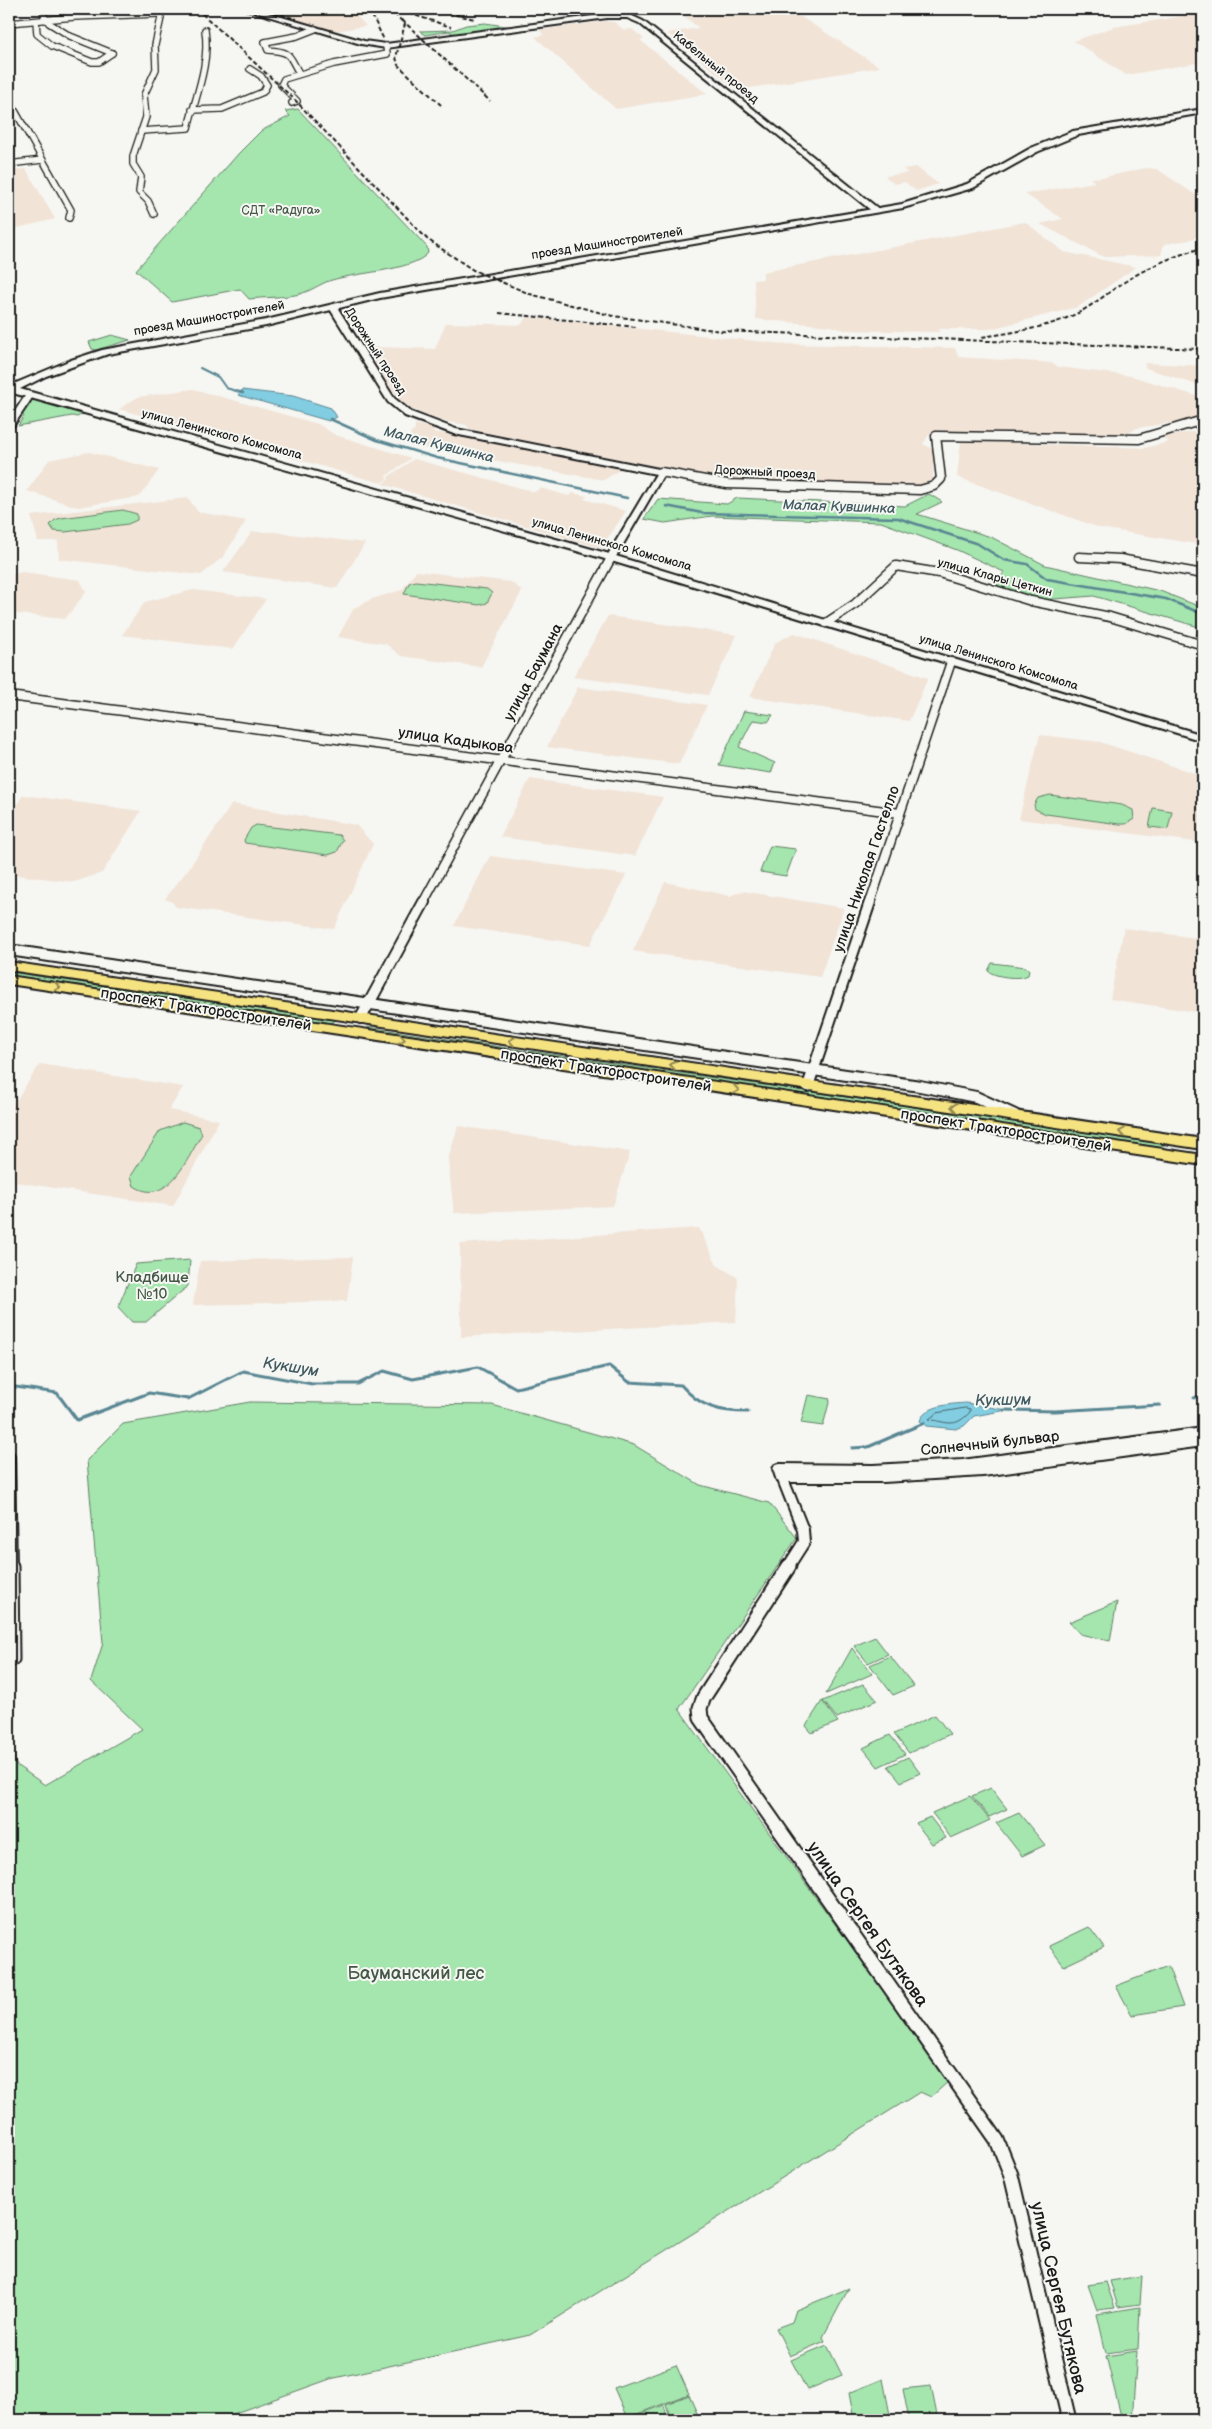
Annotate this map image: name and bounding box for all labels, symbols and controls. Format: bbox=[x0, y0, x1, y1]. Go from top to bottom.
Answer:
street label: Кабельный проезд bbox=[670, 28, 762, 107]
park label: СДТ «Радуга» bbox=[242, 203, 321, 218]
street label: проезд Машиностроителей bbox=[530, 224, 684, 263]
street label: проезд Машиностроителей bbox=[132, 298, 286, 339]
street label: Дорожный проезд bbox=[342, 305, 410, 398]
street label: улица Ленинского Комсомола bbox=[140, 406, 304, 463]
water label: Малая Кувшинка bbox=[382, 423, 496, 466]
street label: Дорожный проезд bbox=[714, 462, 817, 483]
water label: Малая Кувшинка bbox=[782, 496, 896, 517]
street label: улица Ленинского Комсомола bbox=[530, 514, 693, 574]
street label: улица Клары Цеткин bbox=[936, 555, 1054, 600]
street label: улица Баумана bbox=[500, 620, 567, 724]
street label: улица Ленинского Комсомола bbox=[918, 631, 1080, 694]
street label: улица Кадыкова bbox=[397, 723, 515, 758]
street label: улица Николая Гастелло bbox=[829, 783, 904, 955]
one-way arrow bbox=[53, 981, 61, 992]
street label: проспект Тракторостроителей bbox=[99, 983, 313, 1036]
one-way arrow bbox=[398, 1033, 406, 1043]
one-way arrow bbox=[508, 1036, 516, 1047]
street label: проспект Тракторостроителей bbox=[499, 1044, 713, 1097]
one-way arrow bbox=[668, 1060, 676, 1071]
one-way arrow bbox=[731, 1084, 740, 1094]
one-way arrow bbox=[950, 1102, 958, 1113]
street label: проспект Тракторостроителей bbox=[899, 1104, 1113, 1157]
one-way arrow bbox=[1118, 1127, 1126, 1138]
park label: Кладбище №10 bbox=[115, 1268, 189, 1304]
water label: Кукшум bbox=[261, 1354, 321, 1381]
water label: Кукшум bbox=[975, 1391, 1032, 1410]
street label: Солнечный бульвар bbox=[920, 1427, 1061, 1460]
street label: улица Сергея Бутякова bbox=[803, 1838, 933, 2011]
park label: Бауманский лес bbox=[348, 1963, 485, 1984]
street label: улица Сергея Бутякова bbox=[1026, 2200, 1091, 2397]

